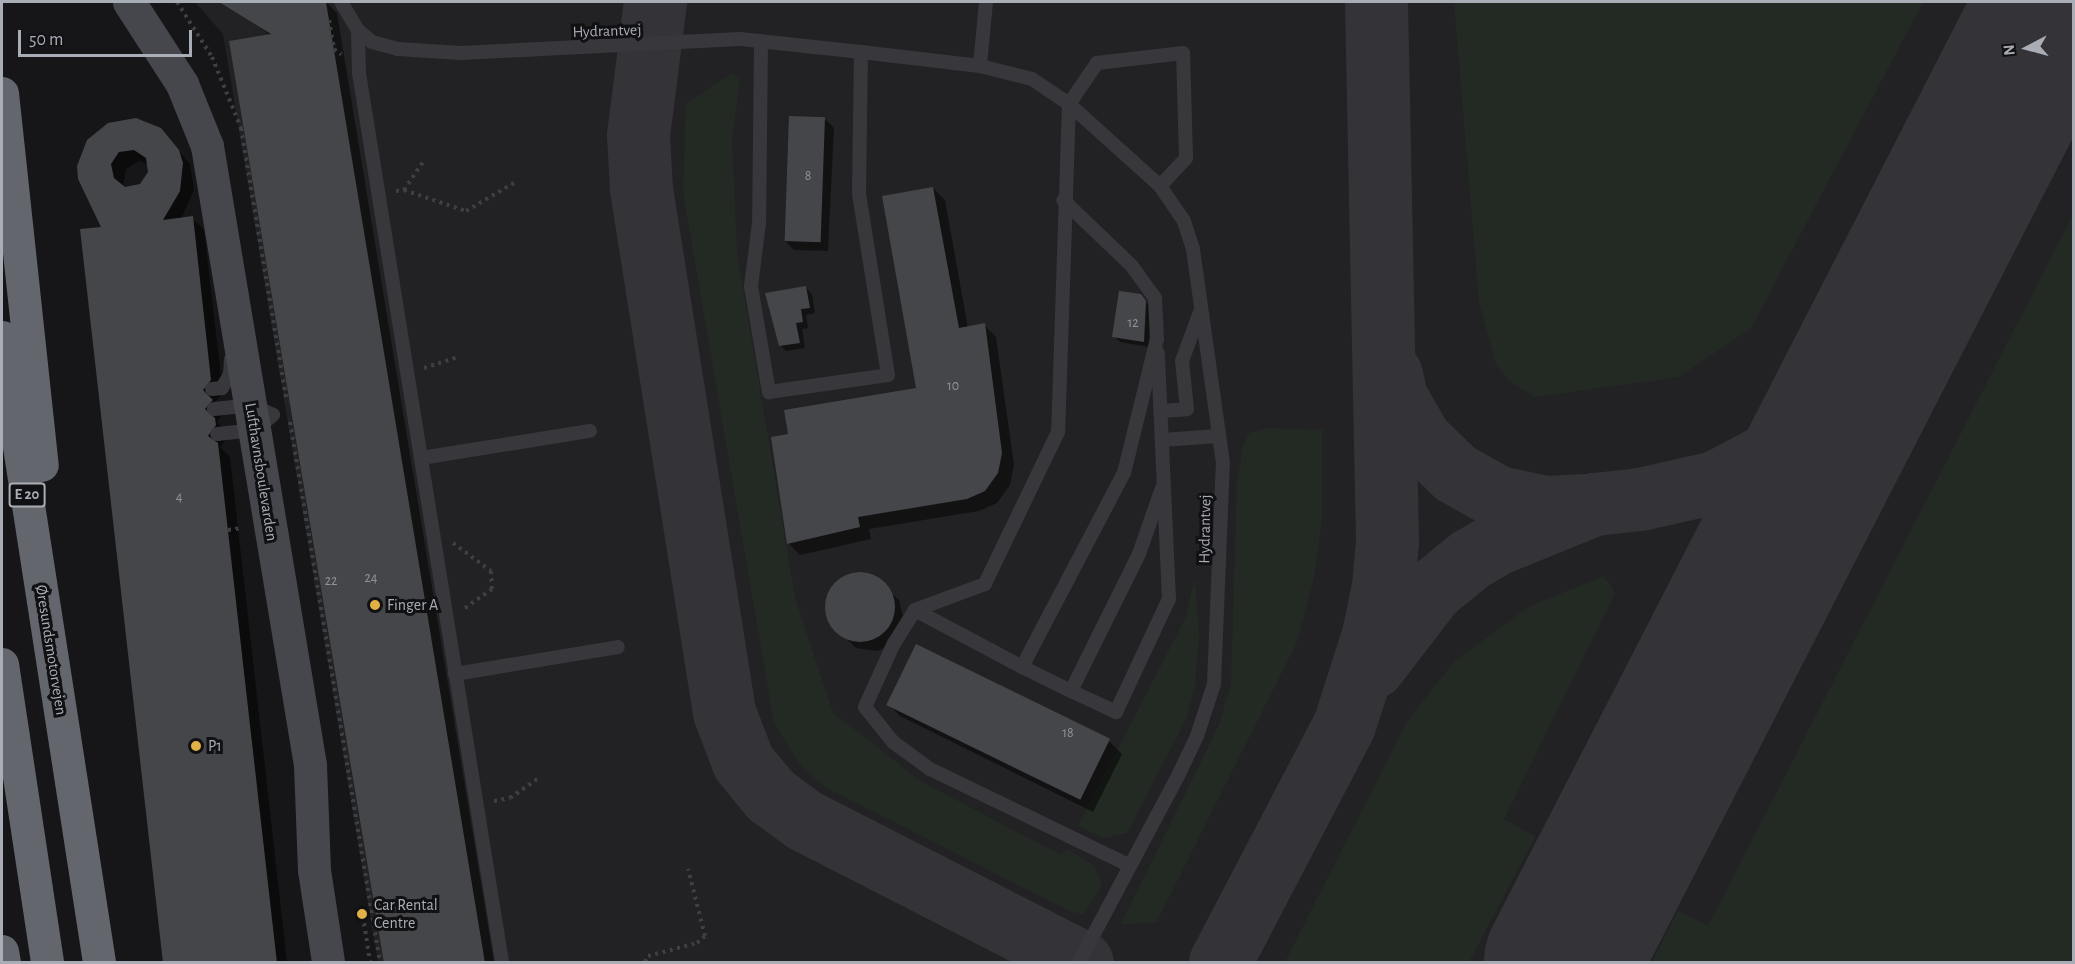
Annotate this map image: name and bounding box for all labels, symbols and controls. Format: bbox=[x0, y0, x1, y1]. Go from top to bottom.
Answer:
scale bar bbox=[21, 18, 195, 56]
north arrow bbox=[1997, 18, 2057, 78]
street label: Hydrantvej bbox=[572, 20, 642, 42]
text: 50 m bbox=[29, 31, 63, 49]
text: N bbox=[2001, 44, 2018, 56]
house number: 8 bbox=[805, 168, 811, 184]
house number: 12 bbox=[1127, 315, 1139, 331]
house number: 10 bbox=[947, 378, 959, 394]
street label: Lufthavnsboulevarden bbox=[241, 402, 281, 542]
road number: E 20 bbox=[8, 483, 46, 507]
house number: 4 bbox=[176, 489, 182, 505]
street label: Hydrantvej bbox=[1195, 494, 1215, 564]
house number: 24 bbox=[364, 570, 378, 586]
house number: 22 bbox=[325, 573, 337, 589]
street label: Øresundsmotorvejen bbox=[31, 584, 71, 716]
place label: Finger A bbox=[387, 595, 438, 615]
marker: Finger A bbox=[368, 598, 382, 612]
house number: 18 bbox=[1062, 725, 1074, 741]
place label: P1 bbox=[208, 736, 222, 756]
marker: P1 bbox=[189, 739, 203, 753]
place label: Car Rental Centre bbox=[374, 895, 438, 933]
marker: Car Rental Centre bbox=[355, 907, 369, 921]

